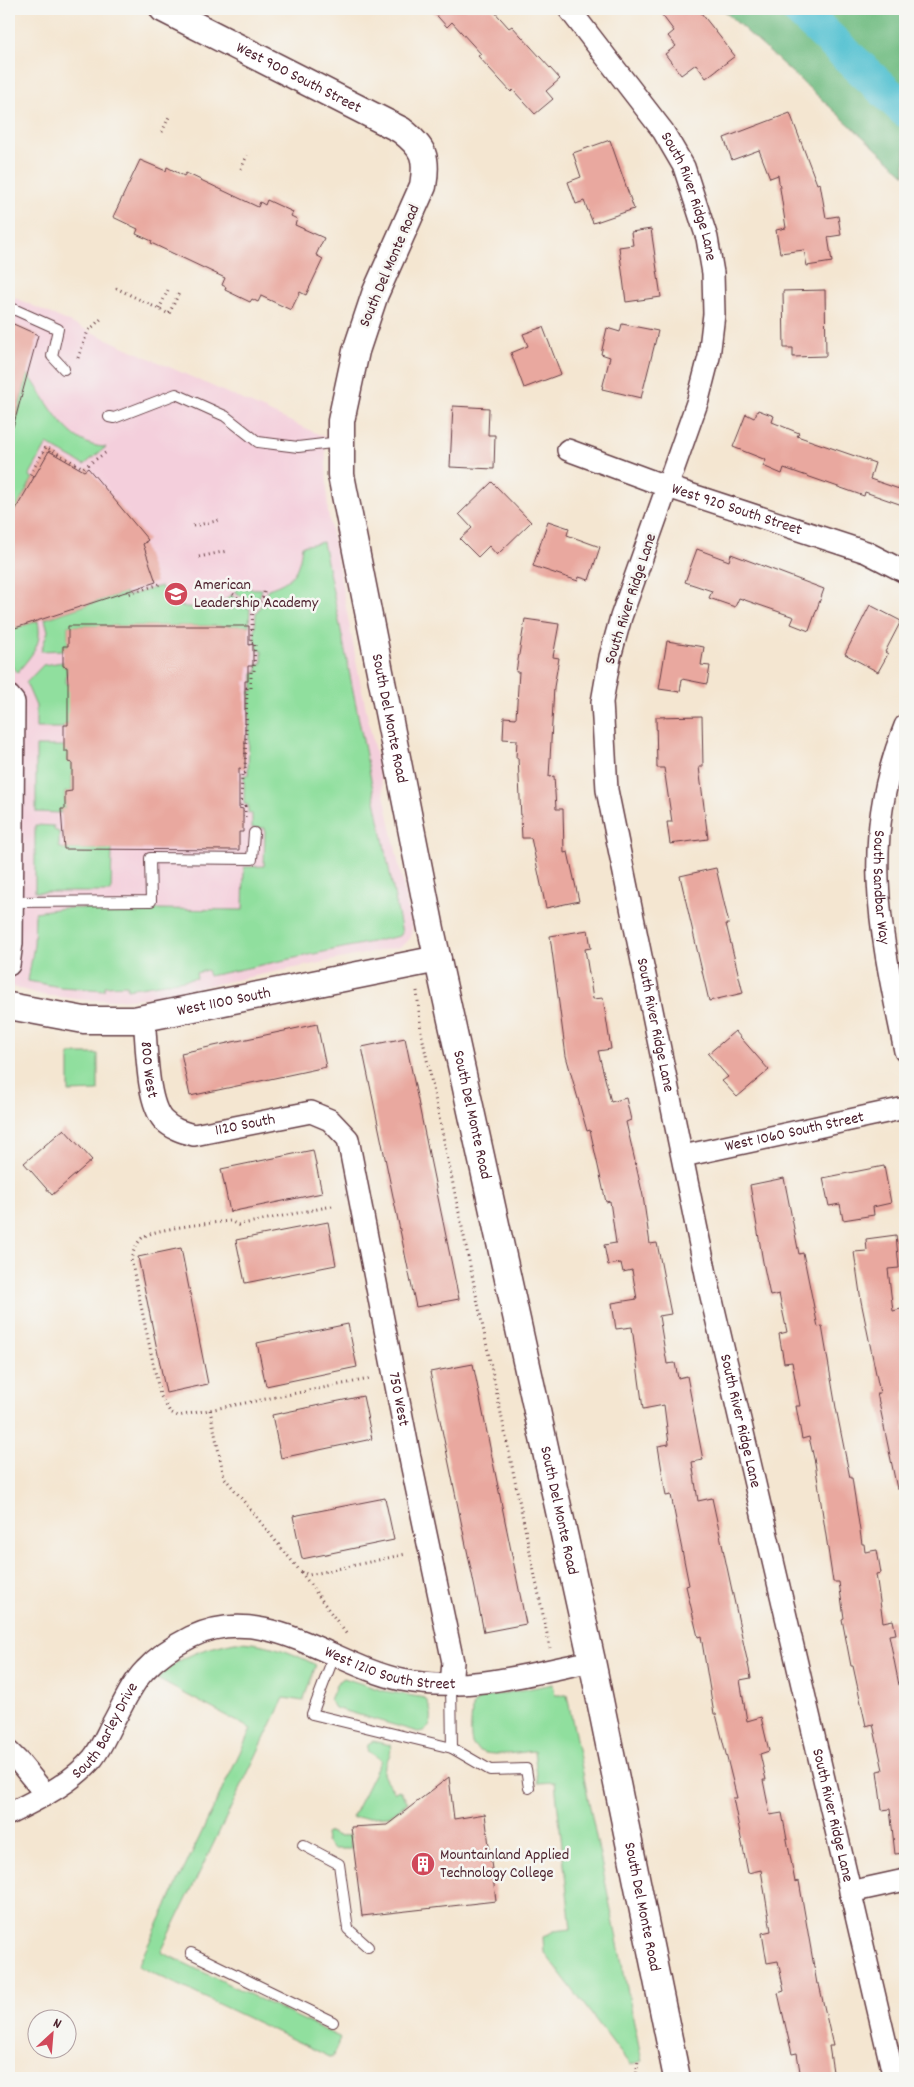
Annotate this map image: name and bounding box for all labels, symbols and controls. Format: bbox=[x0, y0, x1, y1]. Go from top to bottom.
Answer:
street label: West 900 South Street bbox=[232, 36, 365, 119]
street label: South River Ridge Lane bbox=[654, 128, 722, 263]
street label: South Del Monte Road bbox=[354, 201, 426, 331]
street label: West 920 South Street bbox=[668, 477, 805, 542]
street label: South River Ridge Lane bbox=[599, 531, 663, 667]
place label: American Leadership Academy bbox=[194, 574, 319, 615]
school or university icon: American Leadership Academy bbox=[163, 581, 189, 607]
street label: South Del Monte Road bbox=[365, 652, 413, 785]
street label: South Sandbar Way bbox=[866, 829, 896, 947]
street label: South River Ridge Lane bbox=[630, 956, 680, 1094]
street label: West 1100 South bbox=[175, 981, 273, 1023]
street label: 800 West bbox=[134, 1041, 164, 1101]
street label: South Del Monte Road bbox=[447, 1048, 497, 1181]
street label: West 1060 South Street bbox=[723, 1106, 866, 1158]
street label: 1120 South bbox=[213, 1108, 277, 1142]
street label: South River Ridge Lane bbox=[713, 1352, 767, 1490]
street label: 750 West bbox=[382, 1370, 415, 1428]
street label: South Del Monte Road bbox=[534, 1444, 584, 1577]
street label: West 1210 South Street bbox=[321, 1640, 456, 1696]
street label: South Barley Drive bbox=[67, 1678, 144, 1785]
street label: South River Ridge Lane bbox=[806, 1746, 859, 1884]
street label: South Del Monte Road bbox=[618, 1840, 666, 1973]
place label: Mountainland Applied Technology College bbox=[440, 1844, 569, 1885]
building icon: Mountainland Applied Technology College bbox=[410, 1851, 436, 1877]
north arrow bbox=[28, 2010, 78, 2060]
text: N bbox=[49, 2014, 64, 2035]

